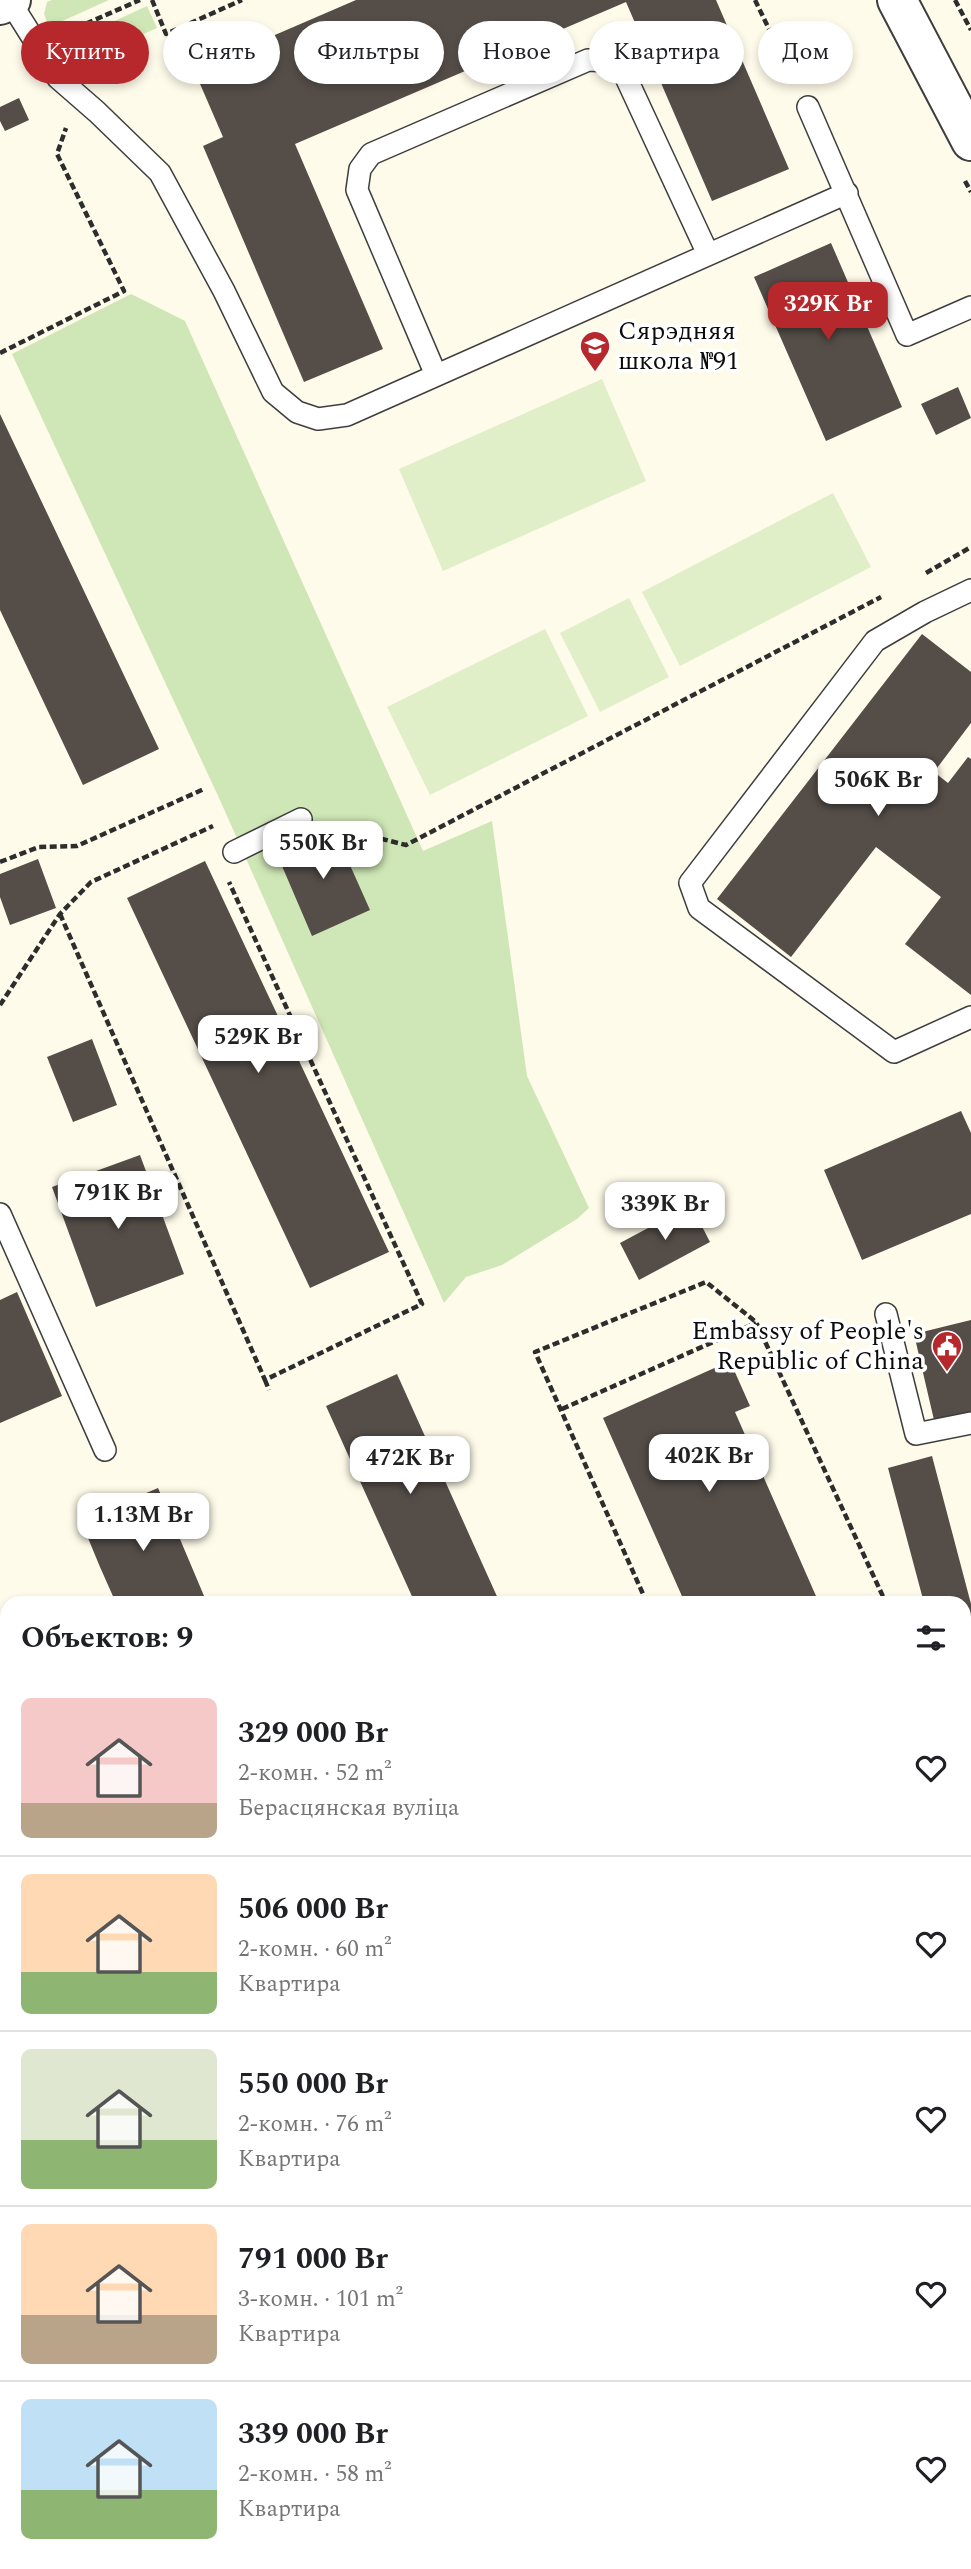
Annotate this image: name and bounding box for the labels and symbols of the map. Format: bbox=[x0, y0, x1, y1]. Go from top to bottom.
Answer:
pin: 329K Br bbox=[763, 282, 893, 342]
place label: Сярэдняя школа №91 bbox=[618, 311, 739, 381]
school or university icon: Сярэдняя школа №91 bbox=[578, 329, 612, 373]
pin: 506K Br bbox=[813, 758, 943, 818]
pin: 550K Br bbox=[258, 822, 388, 881]
pin: 529K Br bbox=[193, 1016, 323, 1075]
pin: 791K Br bbox=[53, 1172, 183, 1231]
pin: 339K Br bbox=[600, 1182, 730, 1242]
place label: Embassy of People's Republic of China bbox=[692, 1311, 924, 1381]
public building icon: Embassy of People's Republic of China bbox=[930, 1329, 964, 1373]
pin: 402K Br bbox=[644, 1434, 774, 1494]
pin: 472K Br bbox=[345, 1436, 475, 1496]
pin: 1.13M Br bbox=[71, 1494, 215, 1553]

